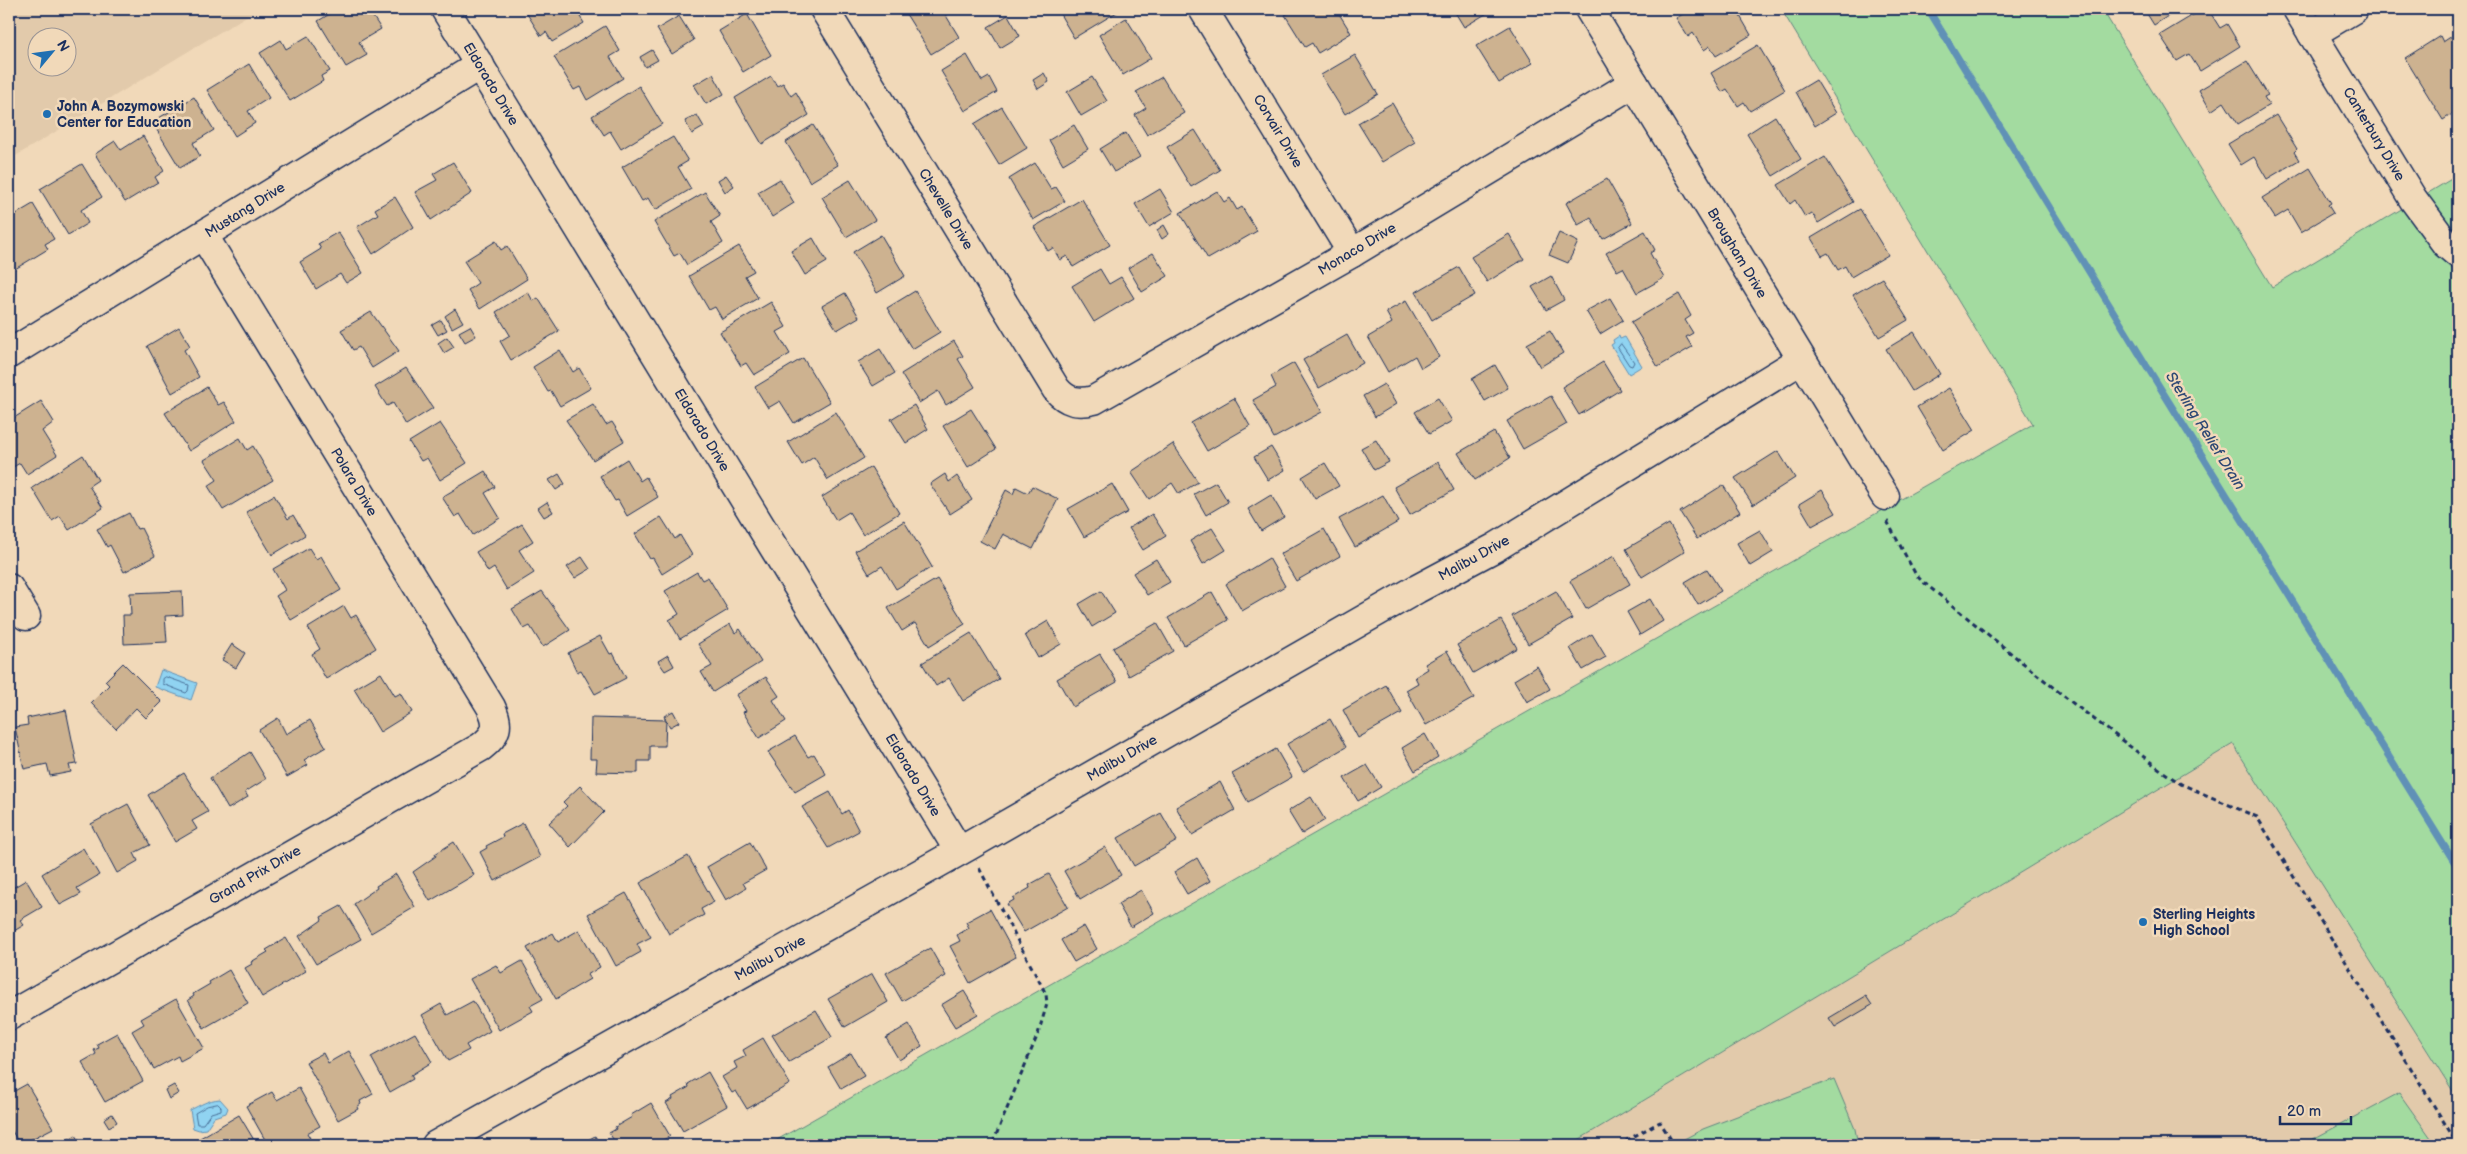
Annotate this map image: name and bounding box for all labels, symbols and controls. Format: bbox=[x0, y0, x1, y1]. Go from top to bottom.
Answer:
north arrow bbox=[28, 28, 78, 78]
text: N bbox=[53, 37, 73, 55]
street label: Eldorado Drive bbox=[460, 40, 522, 128]
street label: Canterbury Drive bbox=[2339, 84, 2409, 184]
street label: Corvair Drive bbox=[1249, 91, 1307, 171]
place label: John A. Bozymowski Center for Education bbox=[57, 98, 192, 131]
marker: John A. Bozymowski Center for Education bbox=[41, 108, 53, 120]
street label: Chevelle Drive bbox=[915, 165, 977, 253]
street label: Mustang Drive bbox=[202, 179, 288, 241]
street label: Brougham Drive bbox=[1703, 205, 1771, 301]
street label: Monaco Drive bbox=[1315, 219, 1399, 279]
water label: Sterling Relief Drain bbox=[2161, 368, 2249, 494]
street label: Eldorado Drive bbox=[671, 386, 733, 474]
street label: Polara Drive bbox=[327, 445, 381, 519]
street label: Malibu Drive bbox=[1435, 532, 1513, 584]
street label: Eldorado Drive bbox=[882, 731, 944, 819]
street label: Malibu Drive bbox=[1084, 731, 1160, 785]
street label: Grand Prix Drive bbox=[206, 842, 304, 908]
place label: Sterling Heights High School bbox=[2153, 906, 2255, 939]
marker: Sterling Heights High School bbox=[2137, 916, 2149, 928]
street label: Malibu Drive bbox=[731, 932, 809, 984]
scale bar bbox=[2280, 1094, 2351, 1126]
text: 20 m bbox=[2287, 1102, 2321, 1121]

